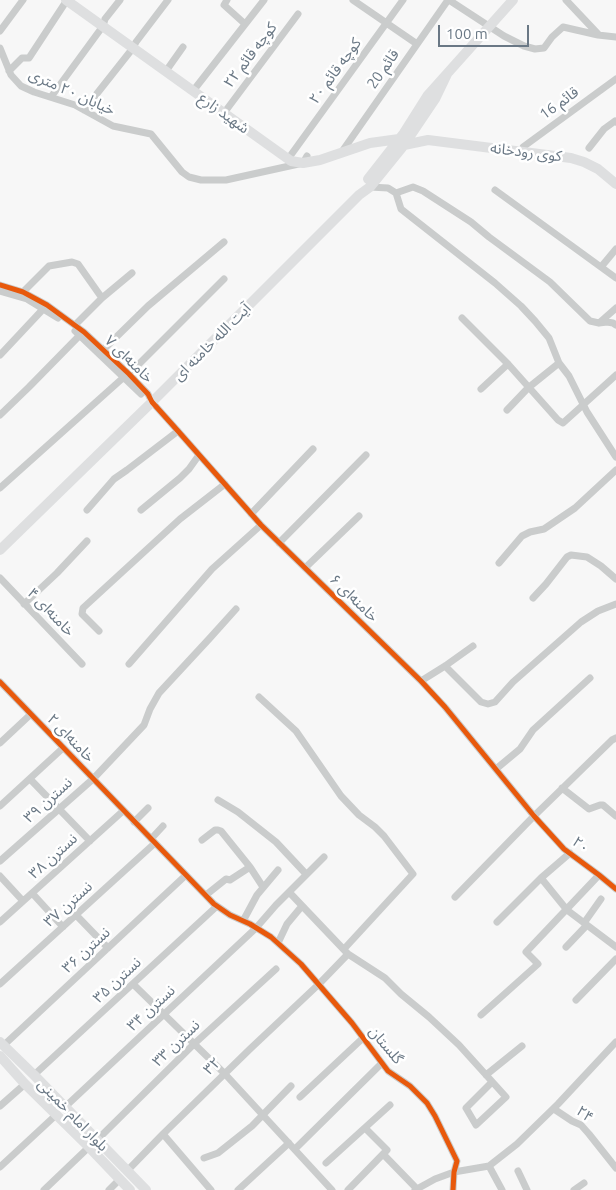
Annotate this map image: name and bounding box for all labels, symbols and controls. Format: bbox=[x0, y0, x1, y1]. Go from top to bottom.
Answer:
scale bar bbox=[441, 15, 532, 47]
street label: کوچه قائم ۲۲ bbox=[220, 19, 280, 91]
text: 100 m bbox=[446, 25, 488, 42]
street label: کوچه قائم ۲۰ bbox=[305, 35, 365, 107]
street label: قائم 20 bbox=[363, 46, 403, 92]
street label: خیابان ۲۰ متری bbox=[26, 65, 118, 119]
street label: قائم 16 bbox=[536, 83, 582, 123]
street label: شهید زارع bbox=[195, 89, 253, 137]
street label: کوی رودخانه bbox=[489, 139, 563, 165]
street label: آیت الله خامنه ای bbox=[169, 299, 255, 385]
street label: خامنه‌ای ۷ bbox=[101, 332, 157, 386]
street label: خامنه‌ای ۶ bbox=[326, 571, 382, 625]
street label: خامنه‌ای ۴ bbox=[24, 584, 78, 640]
street label: خامنه‌ای ۲ bbox=[44, 710, 98, 766]
street label: نسترن ۳۹ bbox=[20, 774, 76, 826]
street label: نسترن ۳۸ bbox=[25, 830, 81, 882]
street label: ۲۰ bbox=[569, 833, 593, 857]
street label: نسترن ۳۷ bbox=[40, 878, 96, 930]
street label: نسترن ۳۶ bbox=[58, 923, 114, 977]
street label: نسترن ۳۵ bbox=[89, 953, 145, 1007]
street label: نسترن ۳۴ bbox=[123, 981, 179, 1035]
street label: نسترن ۳۳ bbox=[148, 1016, 204, 1070]
street label: گلستان bbox=[365, 1022, 407, 1068]
street label: ۳۲ bbox=[200, 1054, 224, 1078]
street label: بلوار امام خمینی bbox=[34, 1075, 112, 1155]
street label: ۲۴ bbox=[573, 1102, 597, 1126]

